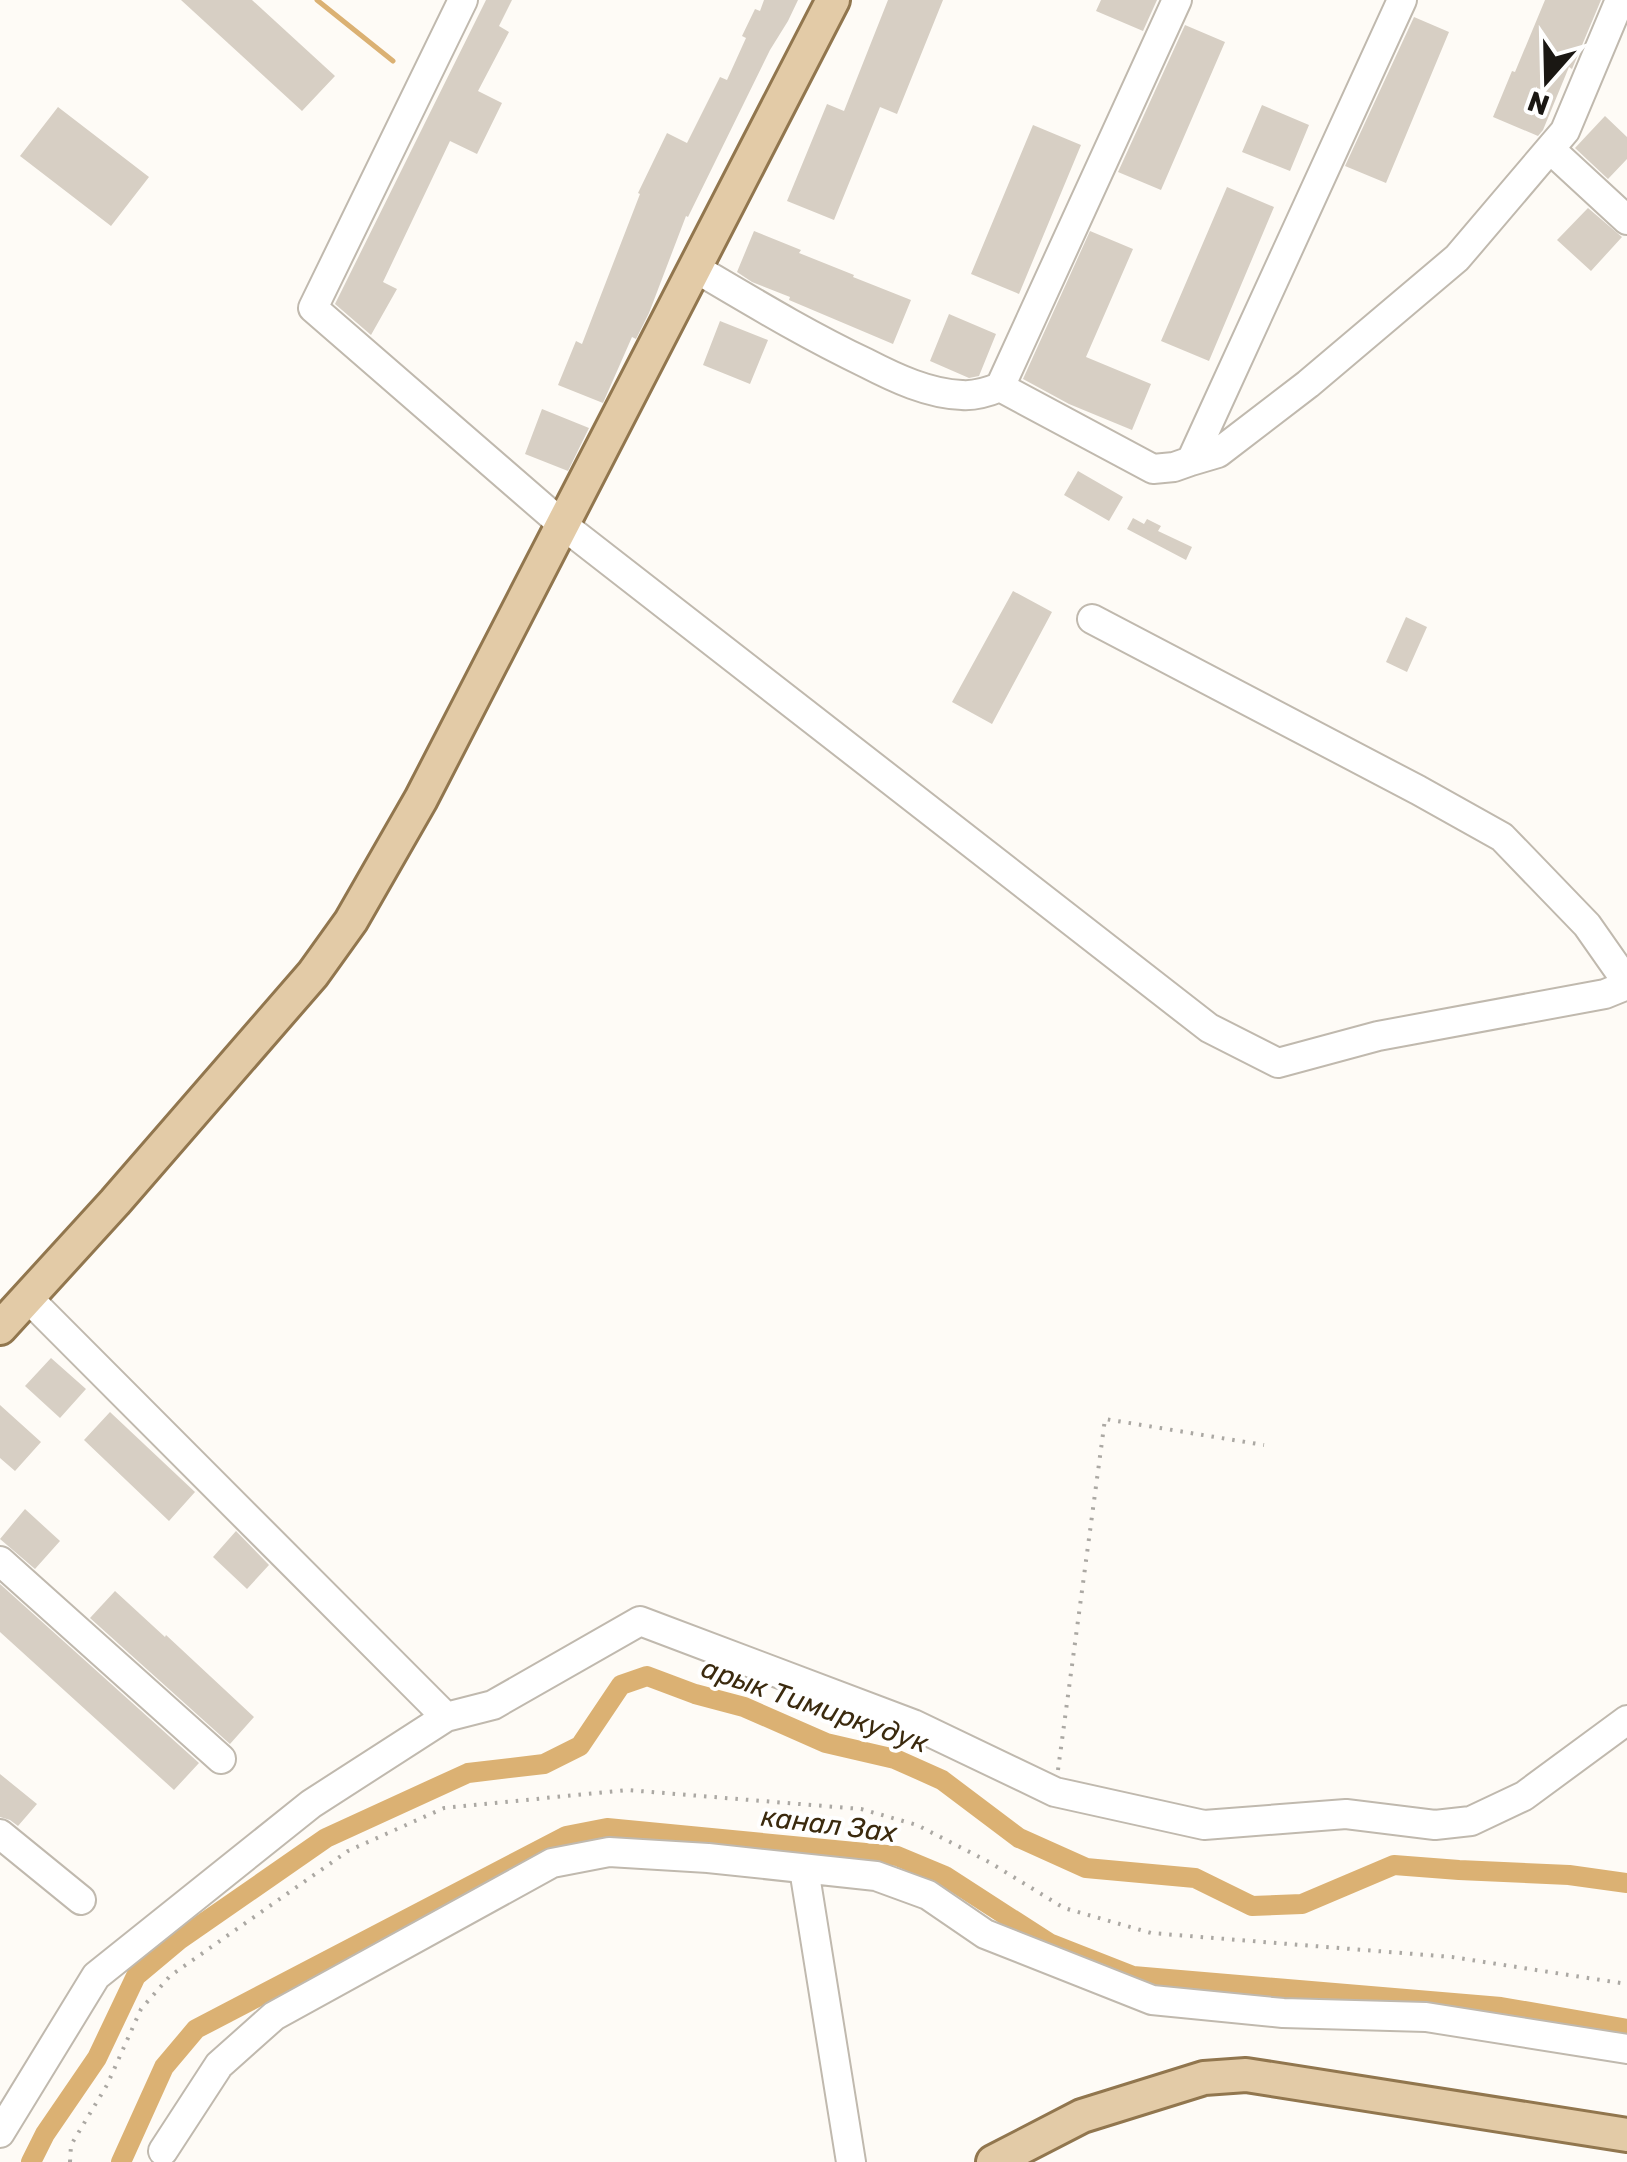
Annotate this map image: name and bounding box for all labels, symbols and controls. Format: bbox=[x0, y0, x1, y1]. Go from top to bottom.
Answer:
north arrow bbox=[1497, 30, 1597, 130]
text: N bbox=[1524, 84, 1554, 122]
water label: арык Тимиркудук bbox=[697, 1651, 934, 1760]
water label: канал Зах bbox=[759, 1800, 900, 1849]

